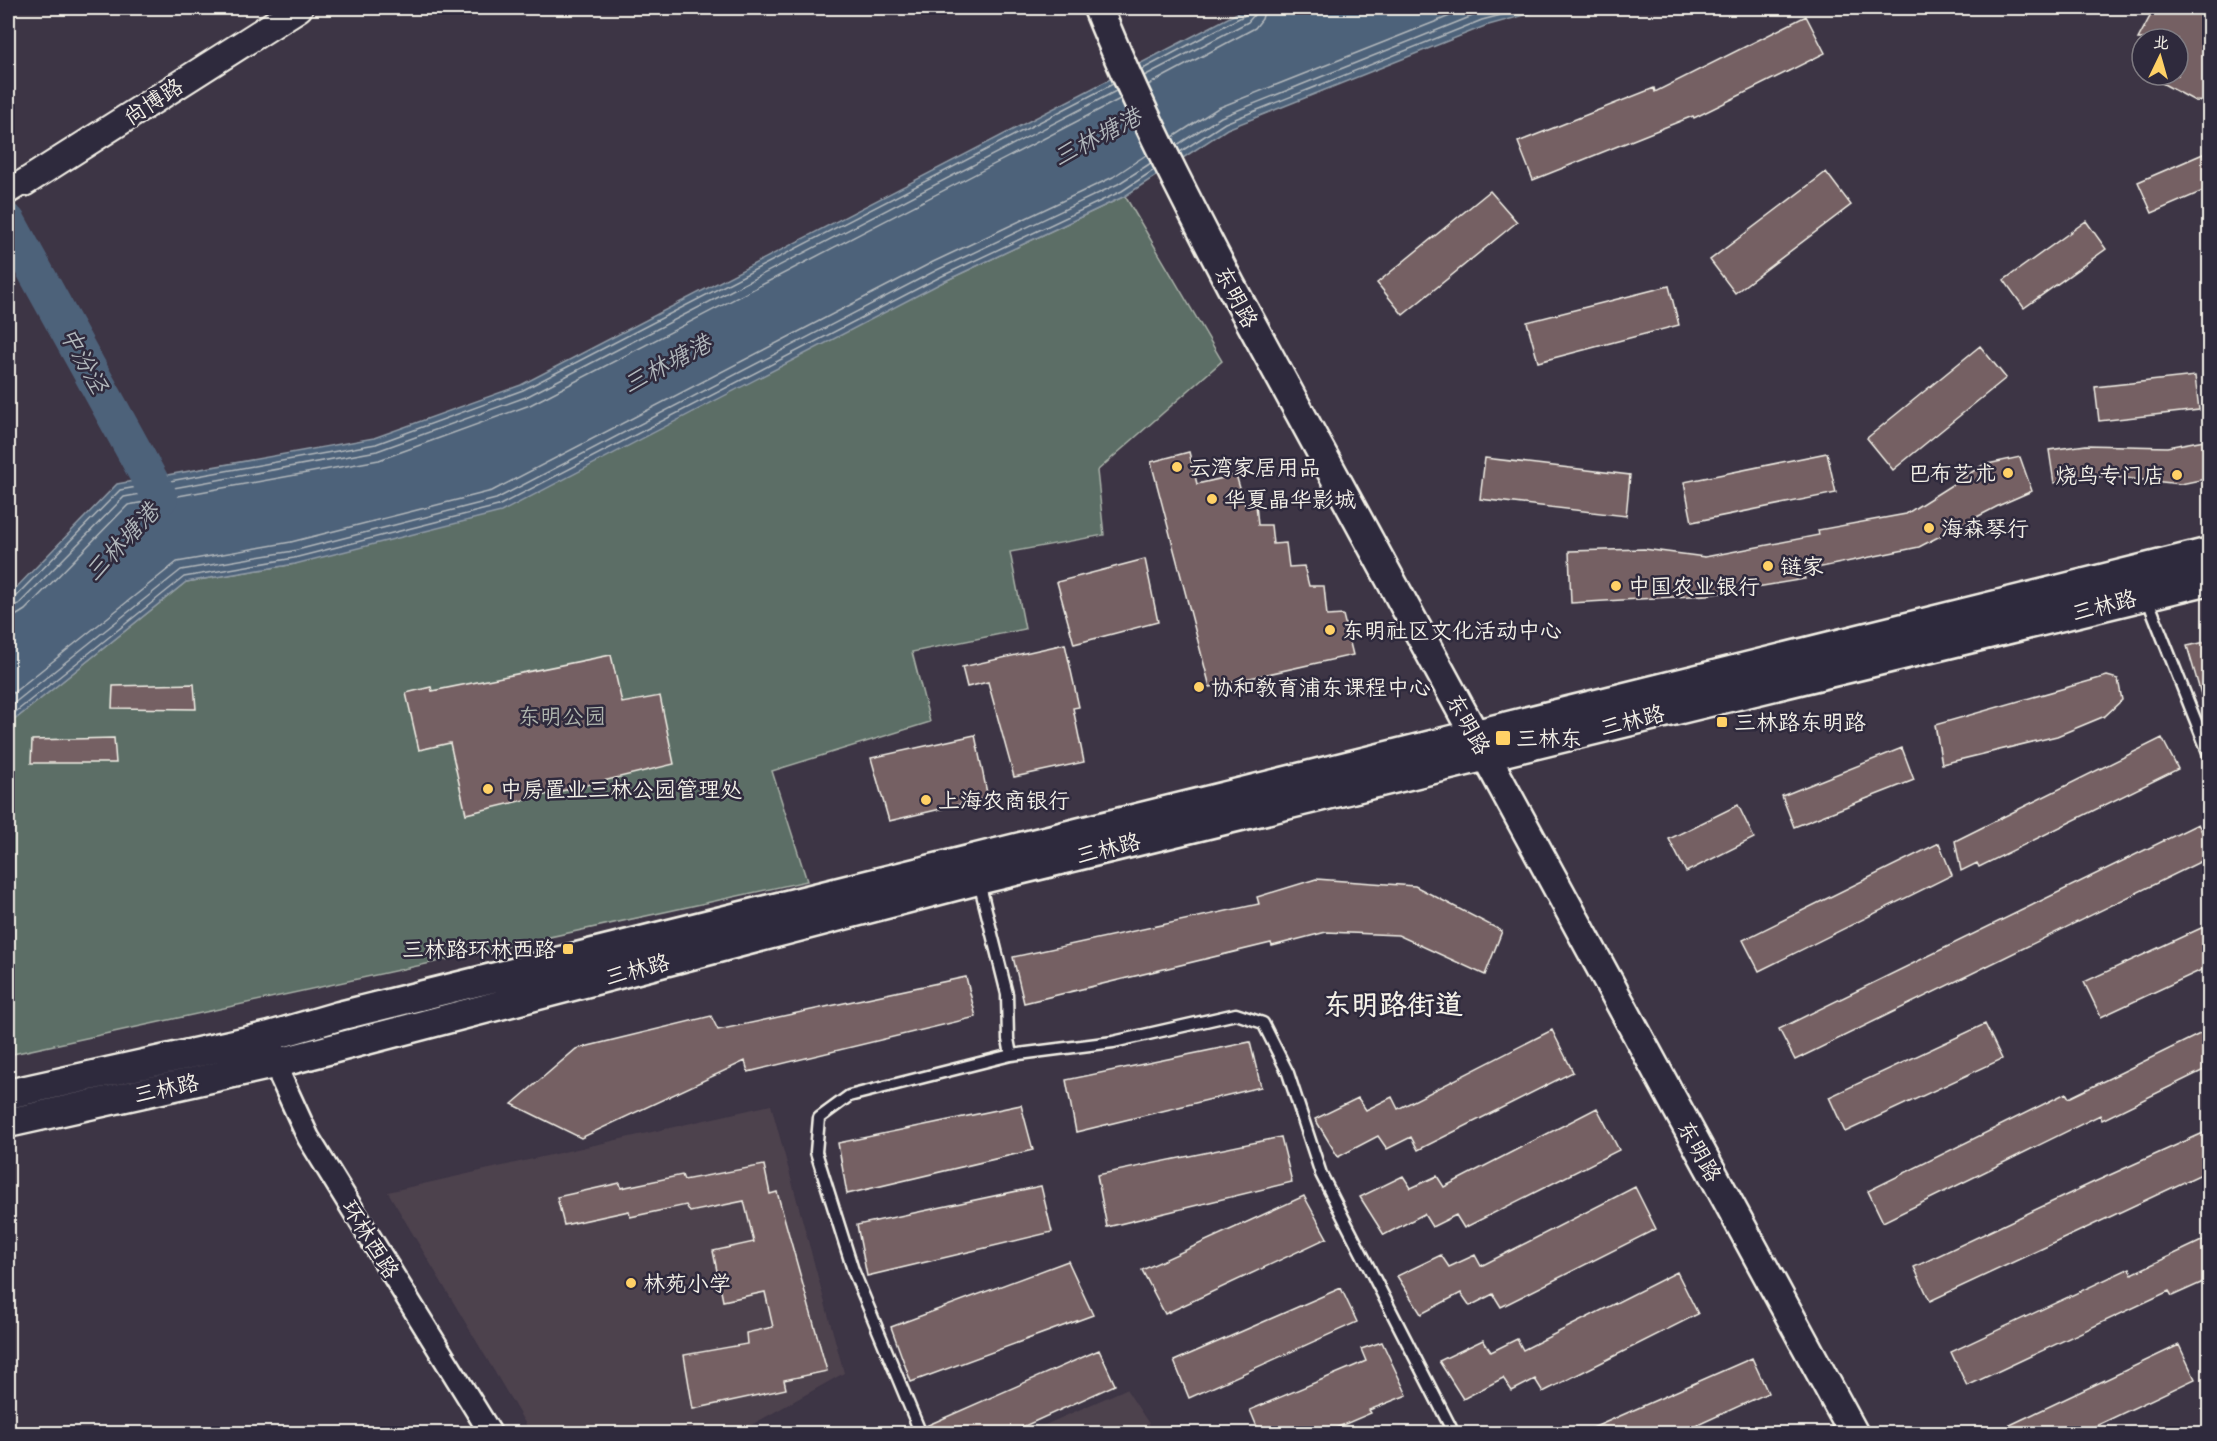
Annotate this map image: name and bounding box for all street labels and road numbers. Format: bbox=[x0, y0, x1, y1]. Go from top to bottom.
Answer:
street label: 尚博路 bbox=[118, 71, 190, 133]
street label: 东明路 bbox=[1206, 261, 1265, 334]
street label: 三林路 bbox=[2069, 583, 2140, 629]
street label: 东明路 bbox=[1438, 688, 1497, 761]
street label: 三林路 bbox=[1597, 698, 1668, 744]
street label: 三林路 bbox=[1073, 826, 1144, 872]
street label: 三林路 bbox=[601, 947, 673, 994]
street label: 三林路 bbox=[131, 1067, 202, 1111]
street label: 东明路 bbox=[1669, 1115, 1728, 1188]
street label: 环林西路 bbox=[333, 1194, 406, 1285]

